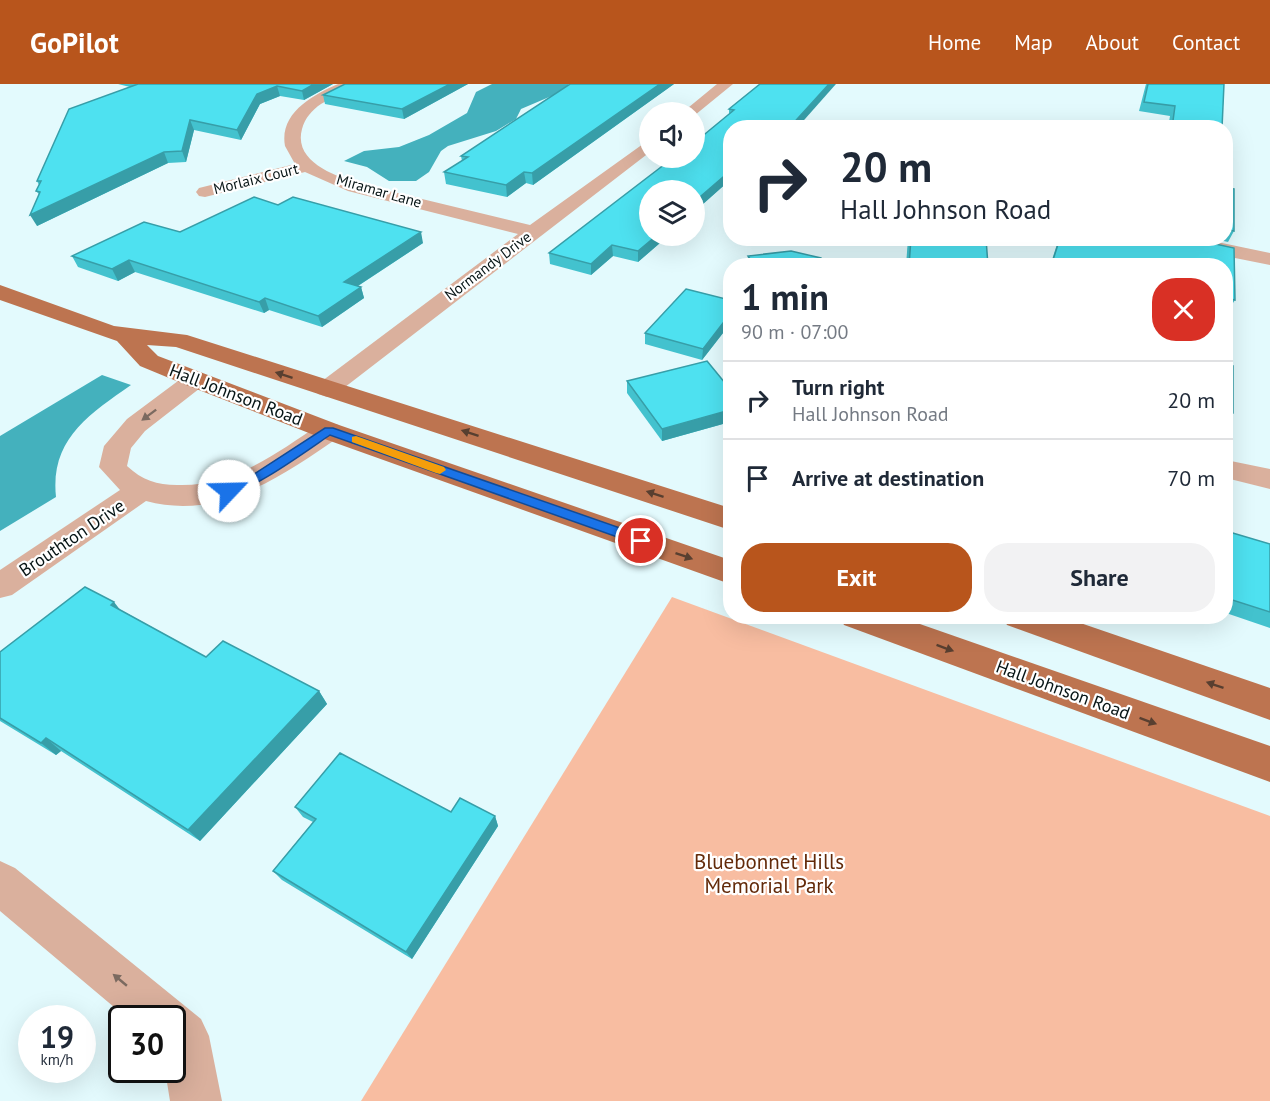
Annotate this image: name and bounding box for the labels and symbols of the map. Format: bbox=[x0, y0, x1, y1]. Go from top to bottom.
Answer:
street label: Morlaix Court bbox=[211, 159, 300, 198]
street label: Miramar Lane bbox=[334, 169, 424, 212]
street label: Normandy Drive bbox=[441, 227, 535, 304]
street label: Hall Johnson Road bbox=[166, 359, 306, 431]
one-way arrow bbox=[275, 369, 293, 379]
one-way arrow bbox=[141, 409, 157, 421]
one-way arrow bbox=[461, 428, 479, 438]
position arrow bbox=[197, 459, 261, 523]
one-way arrow bbox=[646, 489, 664, 499]
street label: Brouthton Drive bbox=[15, 494, 129, 581]
pin bbox=[615, 515, 666, 566]
one-way arrow bbox=[675, 551, 693, 561]
one-way arrow bbox=[936, 644, 954, 654]
street label: Hall Johnson Road bbox=[993, 655, 1133, 724]
one-way arrow bbox=[1206, 679, 1224, 689]
one-way arrow bbox=[1139, 716, 1157, 726]
park label: Bluebonnet Hills Memorial Park bbox=[694, 848, 844, 899]
one-way arrow bbox=[112, 974, 128, 987]
speed limit sign: 30 bbox=[108, 1005, 186, 1083]

